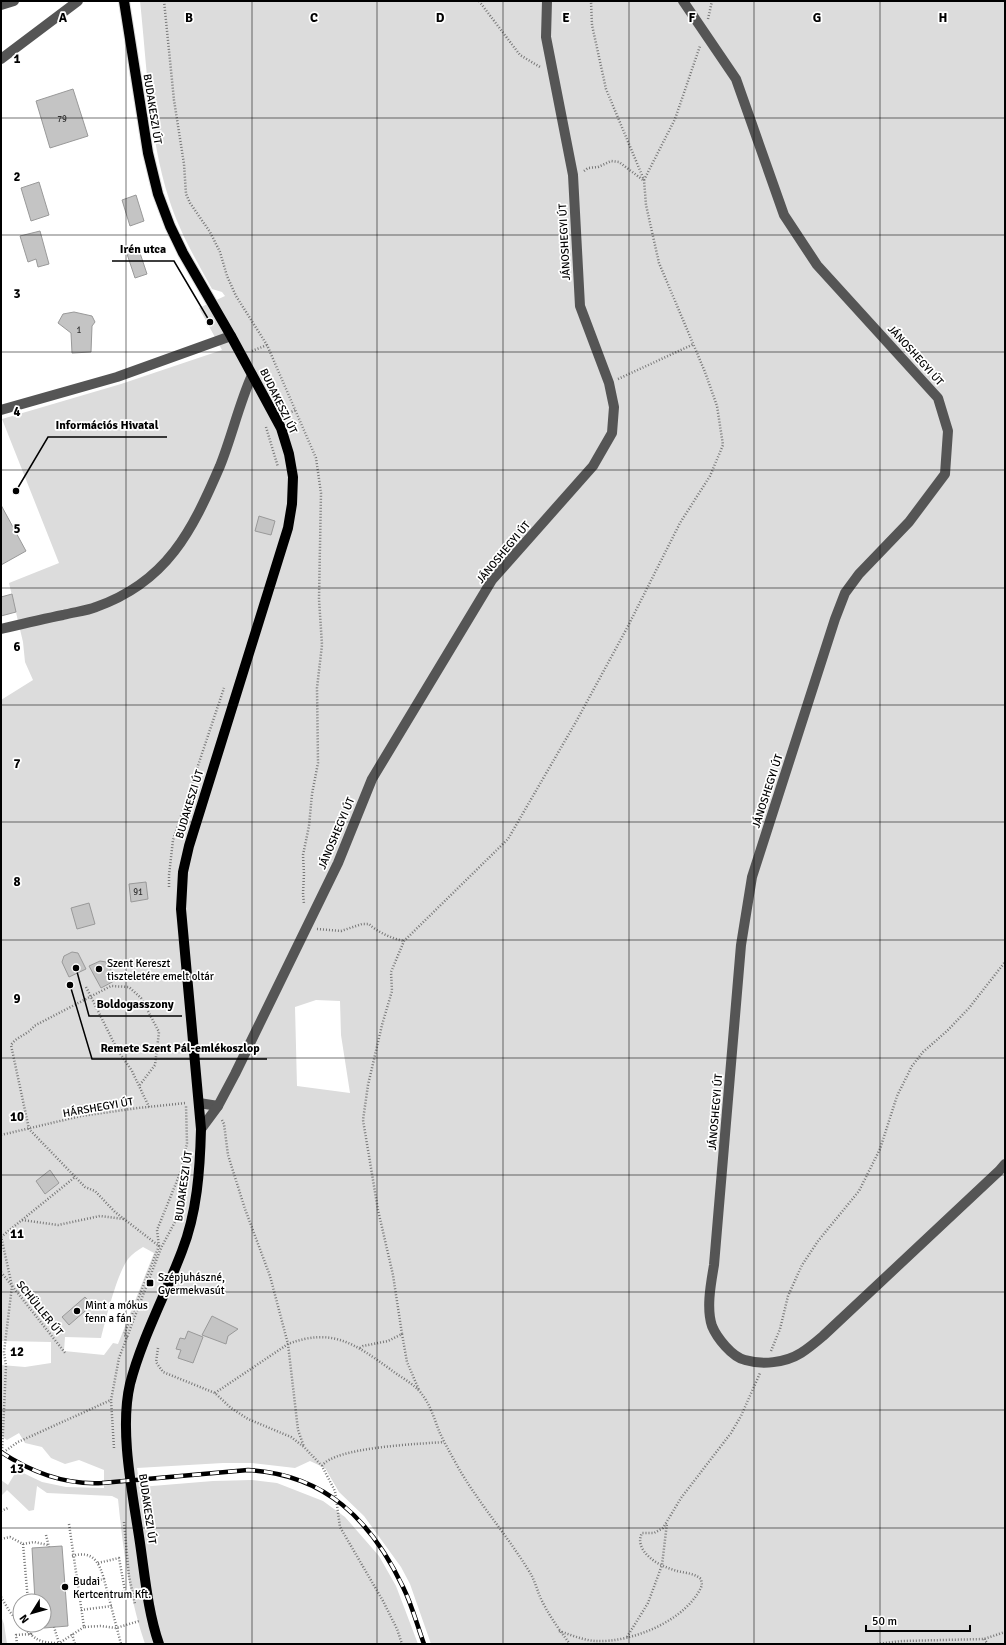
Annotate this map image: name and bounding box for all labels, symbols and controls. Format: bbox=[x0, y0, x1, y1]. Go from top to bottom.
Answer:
text: A bbox=[59, 10, 68, 26]
text: B bbox=[185, 10, 193, 26]
text: C bbox=[310, 10, 318, 26]
text: D bbox=[436, 10, 445, 26]
text: E bbox=[562, 10, 570, 26]
text: F bbox=[689, 10, 696, 26]
text: G bbox=[813, 10, 821, 26]
text: H bbox=[939, 10, 947, 26]
text: 1 bbox=[13, 51, 21, 67]
street label: BUDAKESZI ÚT bbox=[141, 73, 166, 146]
house number: 79 bbox=[57, 114, 67, 125]
text: 2 bbox=[13, 169, 21, 185]
street label: JÁNOSHEGYI ÚT bbox=[555, 203, 573, 281]
callout: Irén utca bbox=[112, 237, 174, 261]
text: Irén utca bbox=[120, 242, 166, 257]
text: 3 bbox=[13, 286, 21, 302]
street label: JÁNOSHEGYI ÚT bbox=[885, 322, 947, 389]
house number: 1 bbox=[77, 325, 82, 336]
street label: BUDAKESZI ÚT bbox=[257, 366, 301, 437]
text: 4 bbox=[13, 404, 21, 420]
callout: Információs Hivatal bbox=[48, 413, 167, 437]
text: Információs Hivatal bbox=[56, 418, 159, 433]
street label: JÁNOSHEGYI ÚT bbox=[473, 518, 533, 586]
text: 5 bbox=[13, 521, 21, 537]
text: 6 bbox=[13, 639, 21, 655]
street label: JÁNOSHEGYI ÚT bbox=[748, 752, 786, 830]
text: 7 bbox=[13, 756, 21, 772]
street label: BUDAKESZI ÚT bbox=[172, 767, 206, 840]
street label: JÁNOSHEGYI ÚT bbox=[315, 794, 358, 871]
text: 8 bbox=[13, 874, 21, 890]
house number: 91 bbox=[133, 887, 143, 898]
place label: Szent Kereszt tiszteletére emelt oltár bbox=[107, 957, 214, 983]
marker: Szent Kereszt tiszteletére emelt oltár bbox=[94, 964, 104, 974]
text: 9 bbox=[13, 991, 21, 1007]
callout: Boldogasszony bbox=[89, 992, 182, 1016]
text: Boldogasszony bbox=[96, 997, 174, 1012]
callout: Remete Szent Pál-emlékoszlop bbox=[92, 1035, 267, 1059]
text: Remete Szent Pál-emlékoszlop bbox=[100, 1041, 260, 1056]
street label: JÁNOSHEGYI ÚT bbox=[705, 1073, 725, 1151]
street label: HÁRSHEGYI ÚT bbox=[62, 1094, 135, 1120]
text: 10 bbox=[10, 1109, 24, 1125]
street label: BUDAKESZI ÚT bbox=[171, 1149, 195, 1222]
text: 11 bbox=[10, 1226, 24, 1242]
place label: Szépjuhászné, Gyermekvasút bbox=[158, 1271, 225, 1297]
street label: SCHÜLLER ÚT bbox=[14, 1278, 67, 1339]
marker: Szépjuhászné, Gyermekvasút bbox=[145, 1278, 155, 1288]
place label: Mint a mókus fenn a fán bbox=[85, 1299, 148, 1325]
marker: Mint a mókus fenn a fán bbox=[72, 1306, 82, 1316]
text: 12 bbox=[10, 1344, 24, 1360]
text: 13 bbox=[10, 1461, 24, 1477]
street label: BUDAKESZI ÚT bbox=[136, 1473, 160, 1546]
place label: Budai Kertcentrum Kft. bbox=[73, 1575, 151, 1601]
marker: Budai Kertcentrum Kft. bbox=[60, 1582, 70, 1592]
north arrow bbox=[12, 1593, 52, 1633]
scale bar bbox=[866, 1607, 970, 1633]
text: N bbox=[17, 1612, 32, 1626]
text: 50 m bbox=[872, 1614, 897, 1629]

